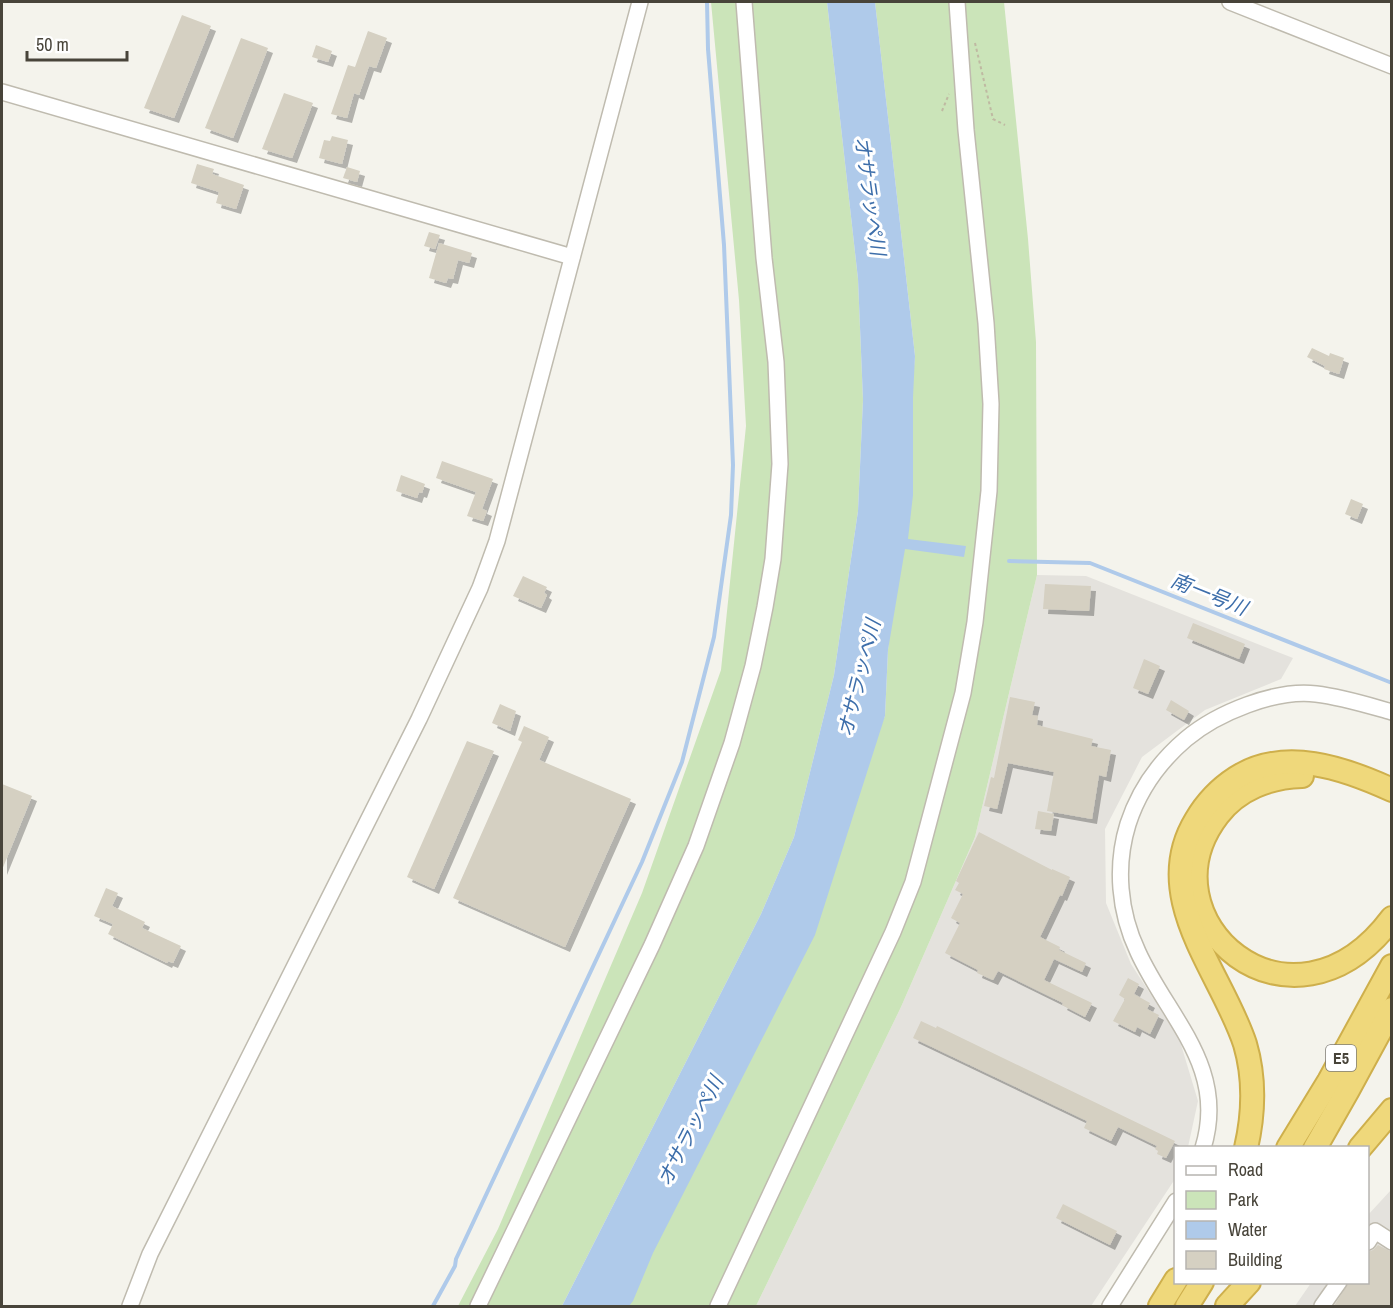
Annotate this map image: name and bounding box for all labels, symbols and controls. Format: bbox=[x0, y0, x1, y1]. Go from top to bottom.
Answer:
scale bar bbox=[27, 24, 128, 62]
text: 50 m bbox=[36, 32, 69, 57]
water label: オサラッペ川 bbox=[849, 135, 892, 259]
water label: 南一号川 bbox=[1167, 566, 1253, 622]
water label: オサラッペ川 bbox=[831, 614, 887, 739]
road number: E5 bbox=[1326, 1045, 1356, 1071]
water label: オサラッペ川 bbox=[650, 1069, 730, 1190]
legend bbox=[1174, 1146, 1369, 1284]
text: Road bbox=[1228, 1157, 1263, 1182]
text: Park bbox=[1228, 1187, 1259, 1212]
text: Water bbox=[1228, 1217, 1267, 1242]
text: Building bbox=[1228, 1247, 1283, 1272]

